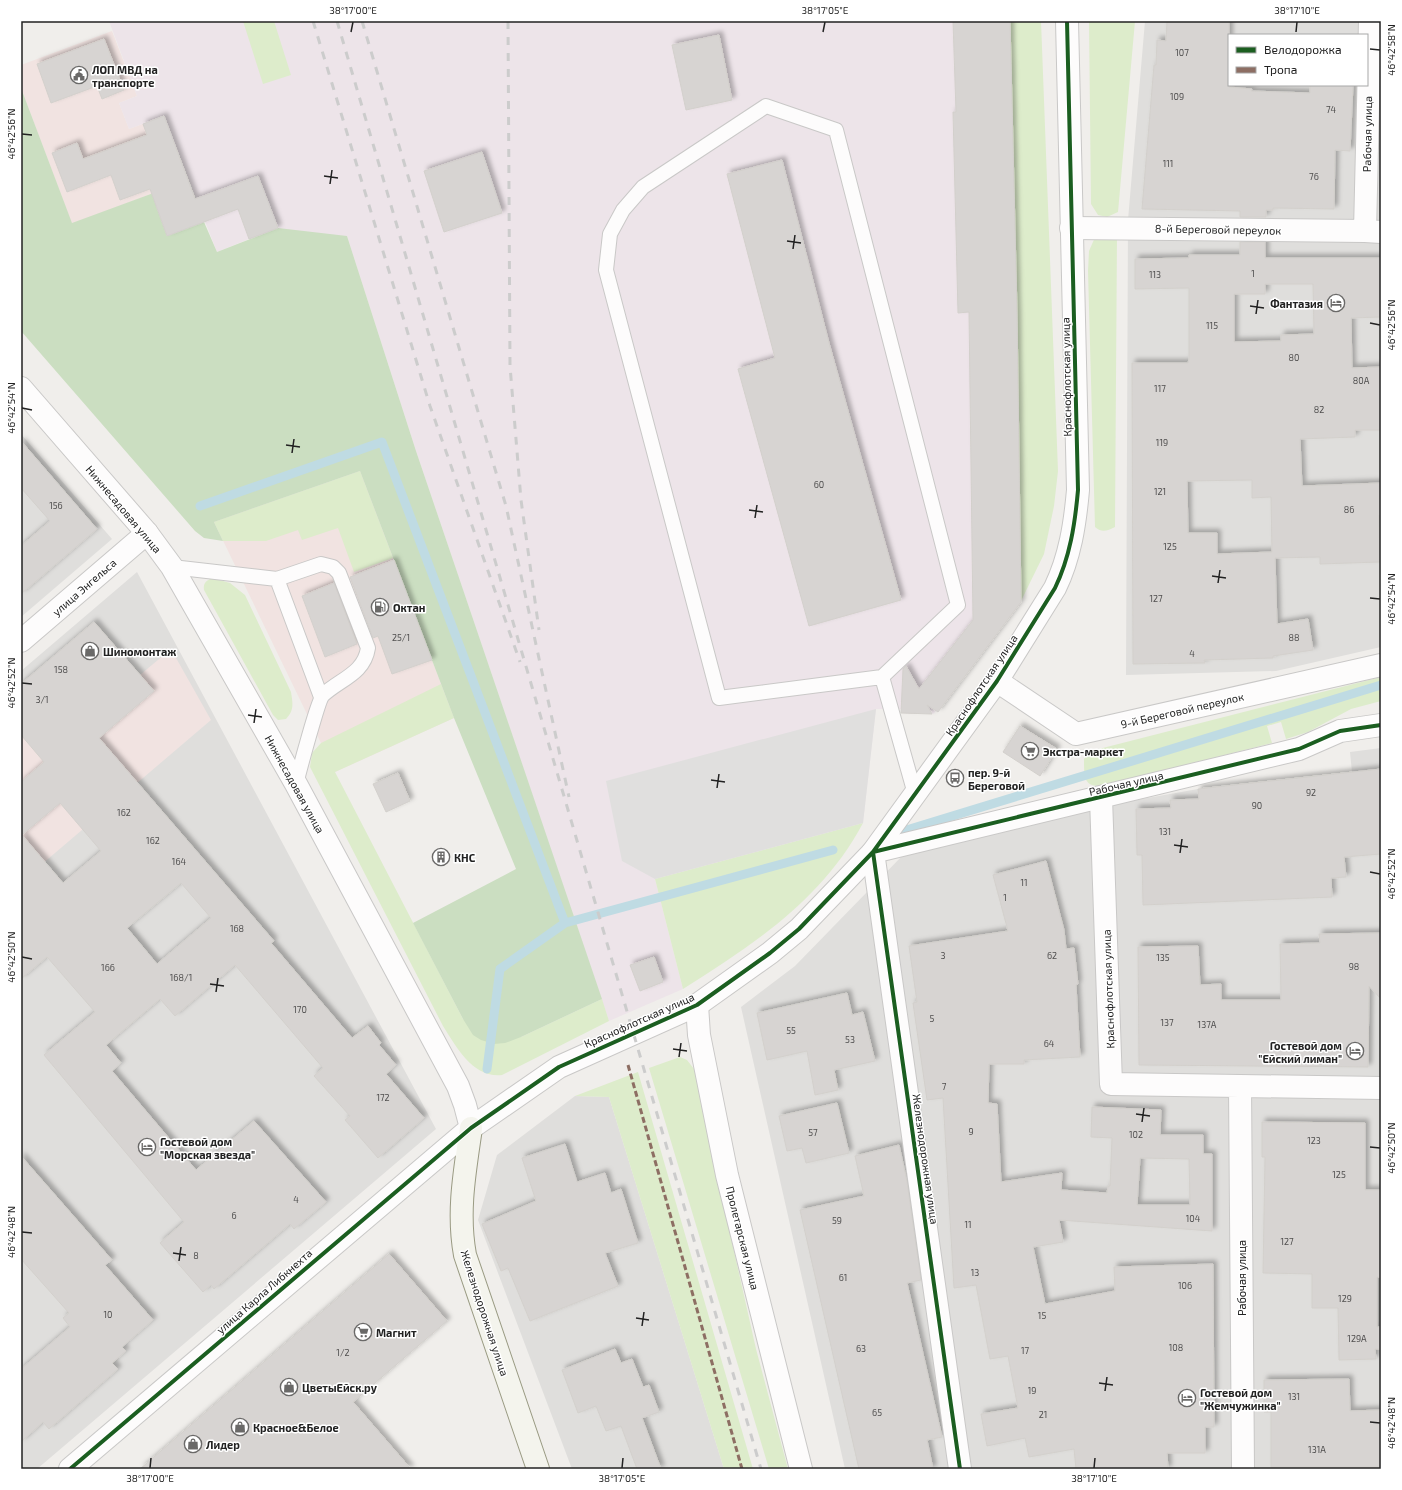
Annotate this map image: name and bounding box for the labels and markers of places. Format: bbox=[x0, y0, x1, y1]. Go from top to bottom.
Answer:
place label: ЛОП МВД на транспорте bbox=[92, 63, 158, 89]
public building icon: ЛОП МВД на транспорте bbox=[69, 65, 89, 85]
hotel icon: Фантазия bbox=[1326, 293, 1346, 313]
place label: Фантазия bbox=[1270, 297, 1323, 310]
fuel station icon: Октан bbox=[370, 597, 390, 617]
place label: Октан bbox=[393, 601, 425, 614]
shop icon: Шиномонтаж bbox=[80, 641, 100, 661]
place label: Шиномонтаж bbox=[103, 645, 176, 658]
supermarket icon: Экстра-маркет bbox=[1020, 741, 1040, 761]
place label: Экстра-маркет bbox=[1043, 745, 1124, 758]
place label: пер. 9-й Береговой bbox=[968, 766, 1025, 792]
bus stop icon: пер. 9-й Береговой bbox=[945, 768, 965, 788]
building icon: КНС bbox=[431, 847, 451, 867]
place label: КНС bbox=[454, 851, 476, 864]
place label: Гостевой дом "Ейский лиман" bbox=[1258, 1039, 1342, 1065]
hotel icon: Гостевой дом "Ейский лиман" bbox=[1345, 1041, 1365, 1061]
place label: Гостевой дом "Морская звезда" bbox=[160, 1135, 255, 1161]
hotel icon: Гостевой дом "Морская звезда" bbox=[137, 1137, 157, 1157]
supermarket icon: Магнит bbox=[353, 1322, 373, 1342]
place label: Магнит bbox=[376, 1326, 417, 1339]
shop icon: ЦветыЕйск.ру bbox=[279, 1377, 299, 1397]
place label: ЦветыЕйск.ру bbox=[302, 1381, 378, 1394]
place label: Гостевой дом "Жемчужинка" bbox=[1200, 1386, 1281, 1412]
hotel icon: Гостевой дом "Жемчужинка" bbox=[1177, 1388, 1197, 1408]
shop icon: Красное&Белое bbox=[230, 1417, 250, 1437]
place label: Красное&Белое bbox=[253, 1421, 339, 1434]
shop icon: Лидер bbox=[183, 1434, 203, 1454]
place label: Лидер bbox=[206, 1438, 240, 1451]

